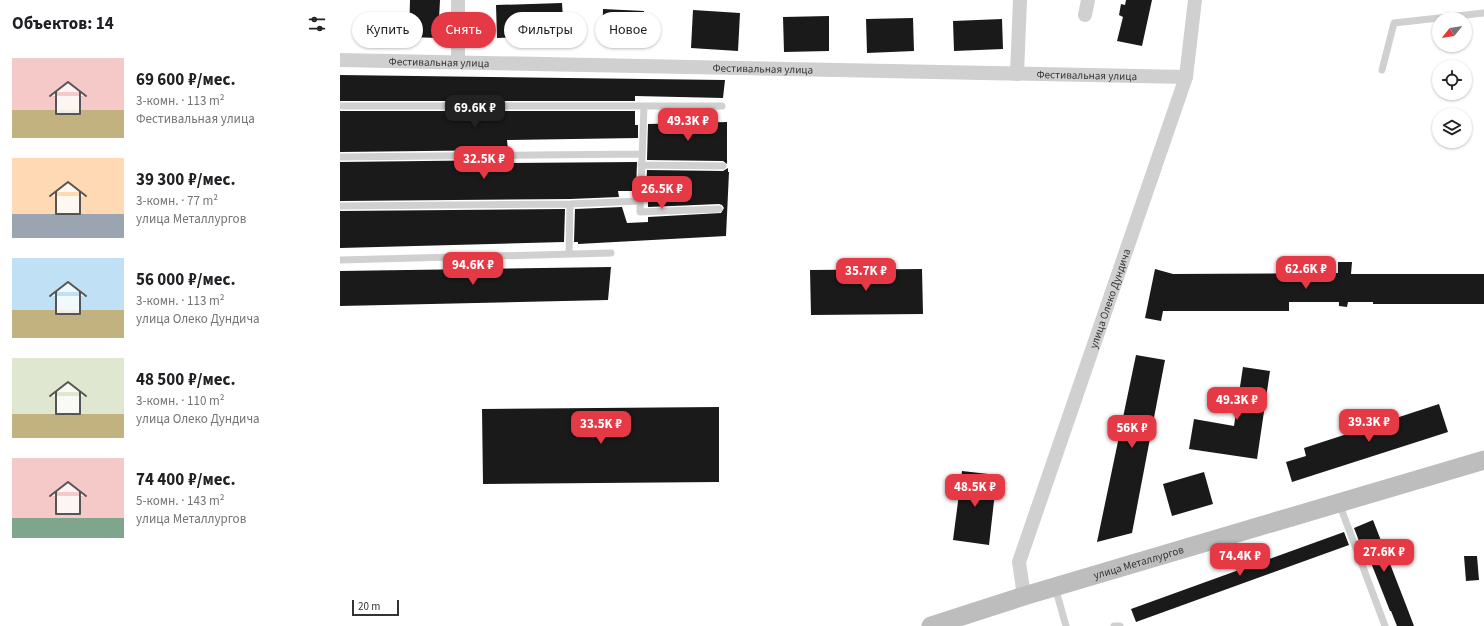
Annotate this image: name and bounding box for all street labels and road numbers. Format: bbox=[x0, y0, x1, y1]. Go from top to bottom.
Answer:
street label: Фестивальная улица bbox=[389, 54, 489, 71]
street label: Фестивальная улица bbox=[712, 60, 813, 78]
street label: Фестивальная улица bbox=[1036, 67, 1137, 84]
street label: улица Олеко Дундича bbox=[1086, 247, 1134, 351]
street label: улица Металлургов bbox=[1092, 542, 1186, 583]

